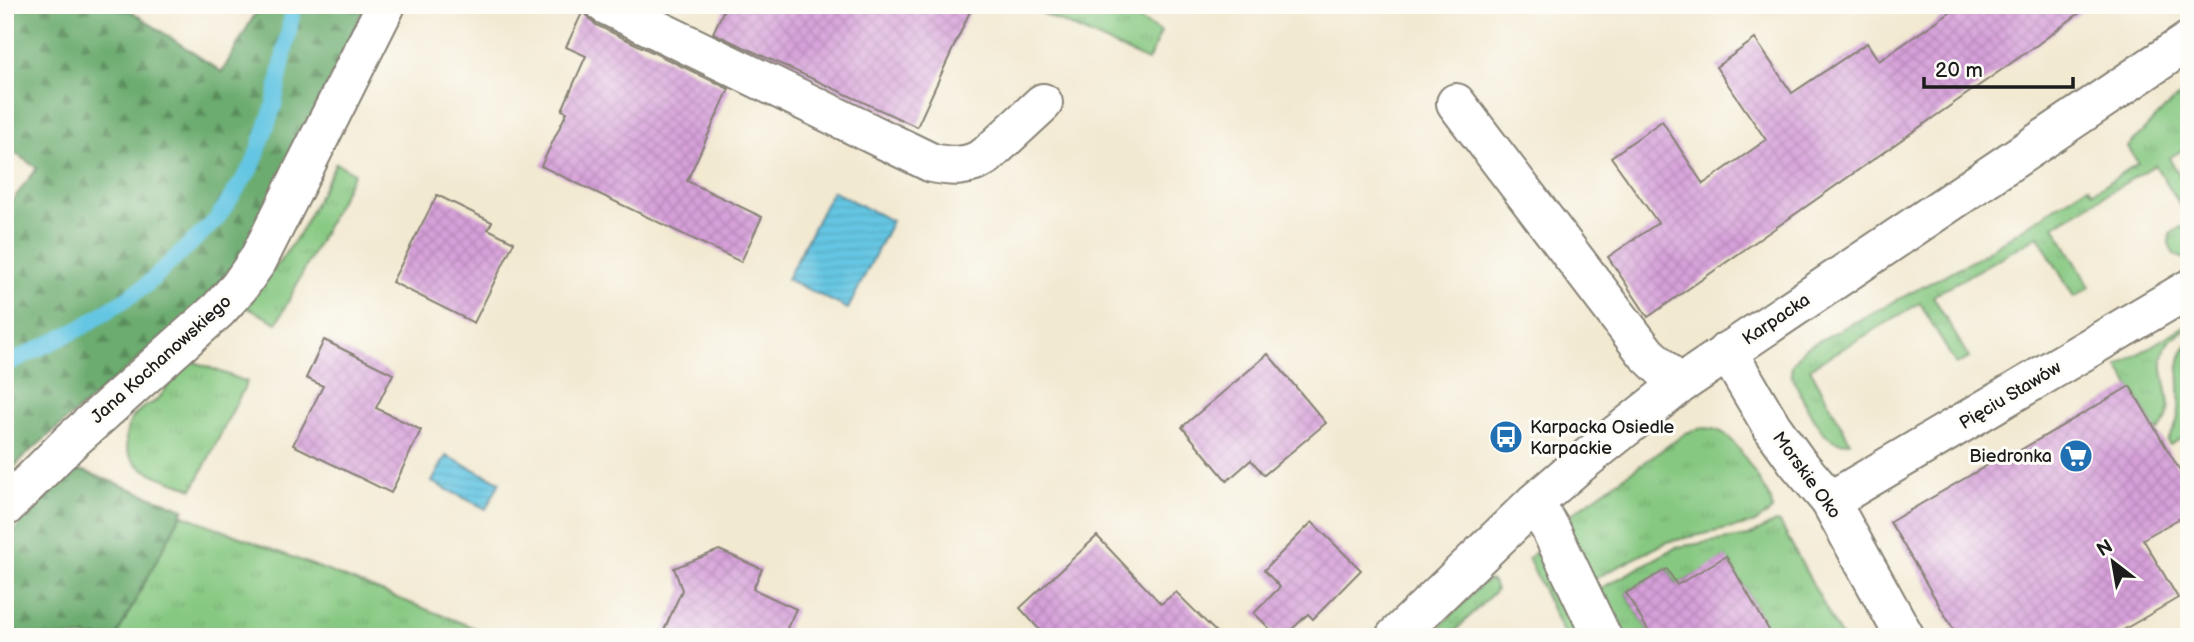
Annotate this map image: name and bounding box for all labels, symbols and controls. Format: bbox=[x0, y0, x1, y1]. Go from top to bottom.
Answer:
scale bar bbox=[1924, 46, 2073, 90]
text: 20 m bbox=[1935, 58, 1983, 83]
street label: Karpacka bbox=[1738, 289, 1814, 350]
street label: Jana Kochanowskiego bbox=[87, 291, 236, 428]
street label: Pięciu Stawów bbox=[1956, 357, 2065, 434]
place label: Karpacka Osiedle Karpackie bbox=[1530, 417, 1675, 459]
bus stop icon: Karpacka Osiedle Karpackie bbox=[1487, 418, 1525, 456]
street label: Morskie Oko bbox=[1768, 428, 1845, 523]
supermarket icon: Biedronka bbox=[2057, 437, 2095, 475]
place label: Biedronka bbox=[1969, 446, 2052, 467]
north arrow bbox=[2078, 526, 2148, 596]
text: N bbox=[2093, 535, 2117, 562]

